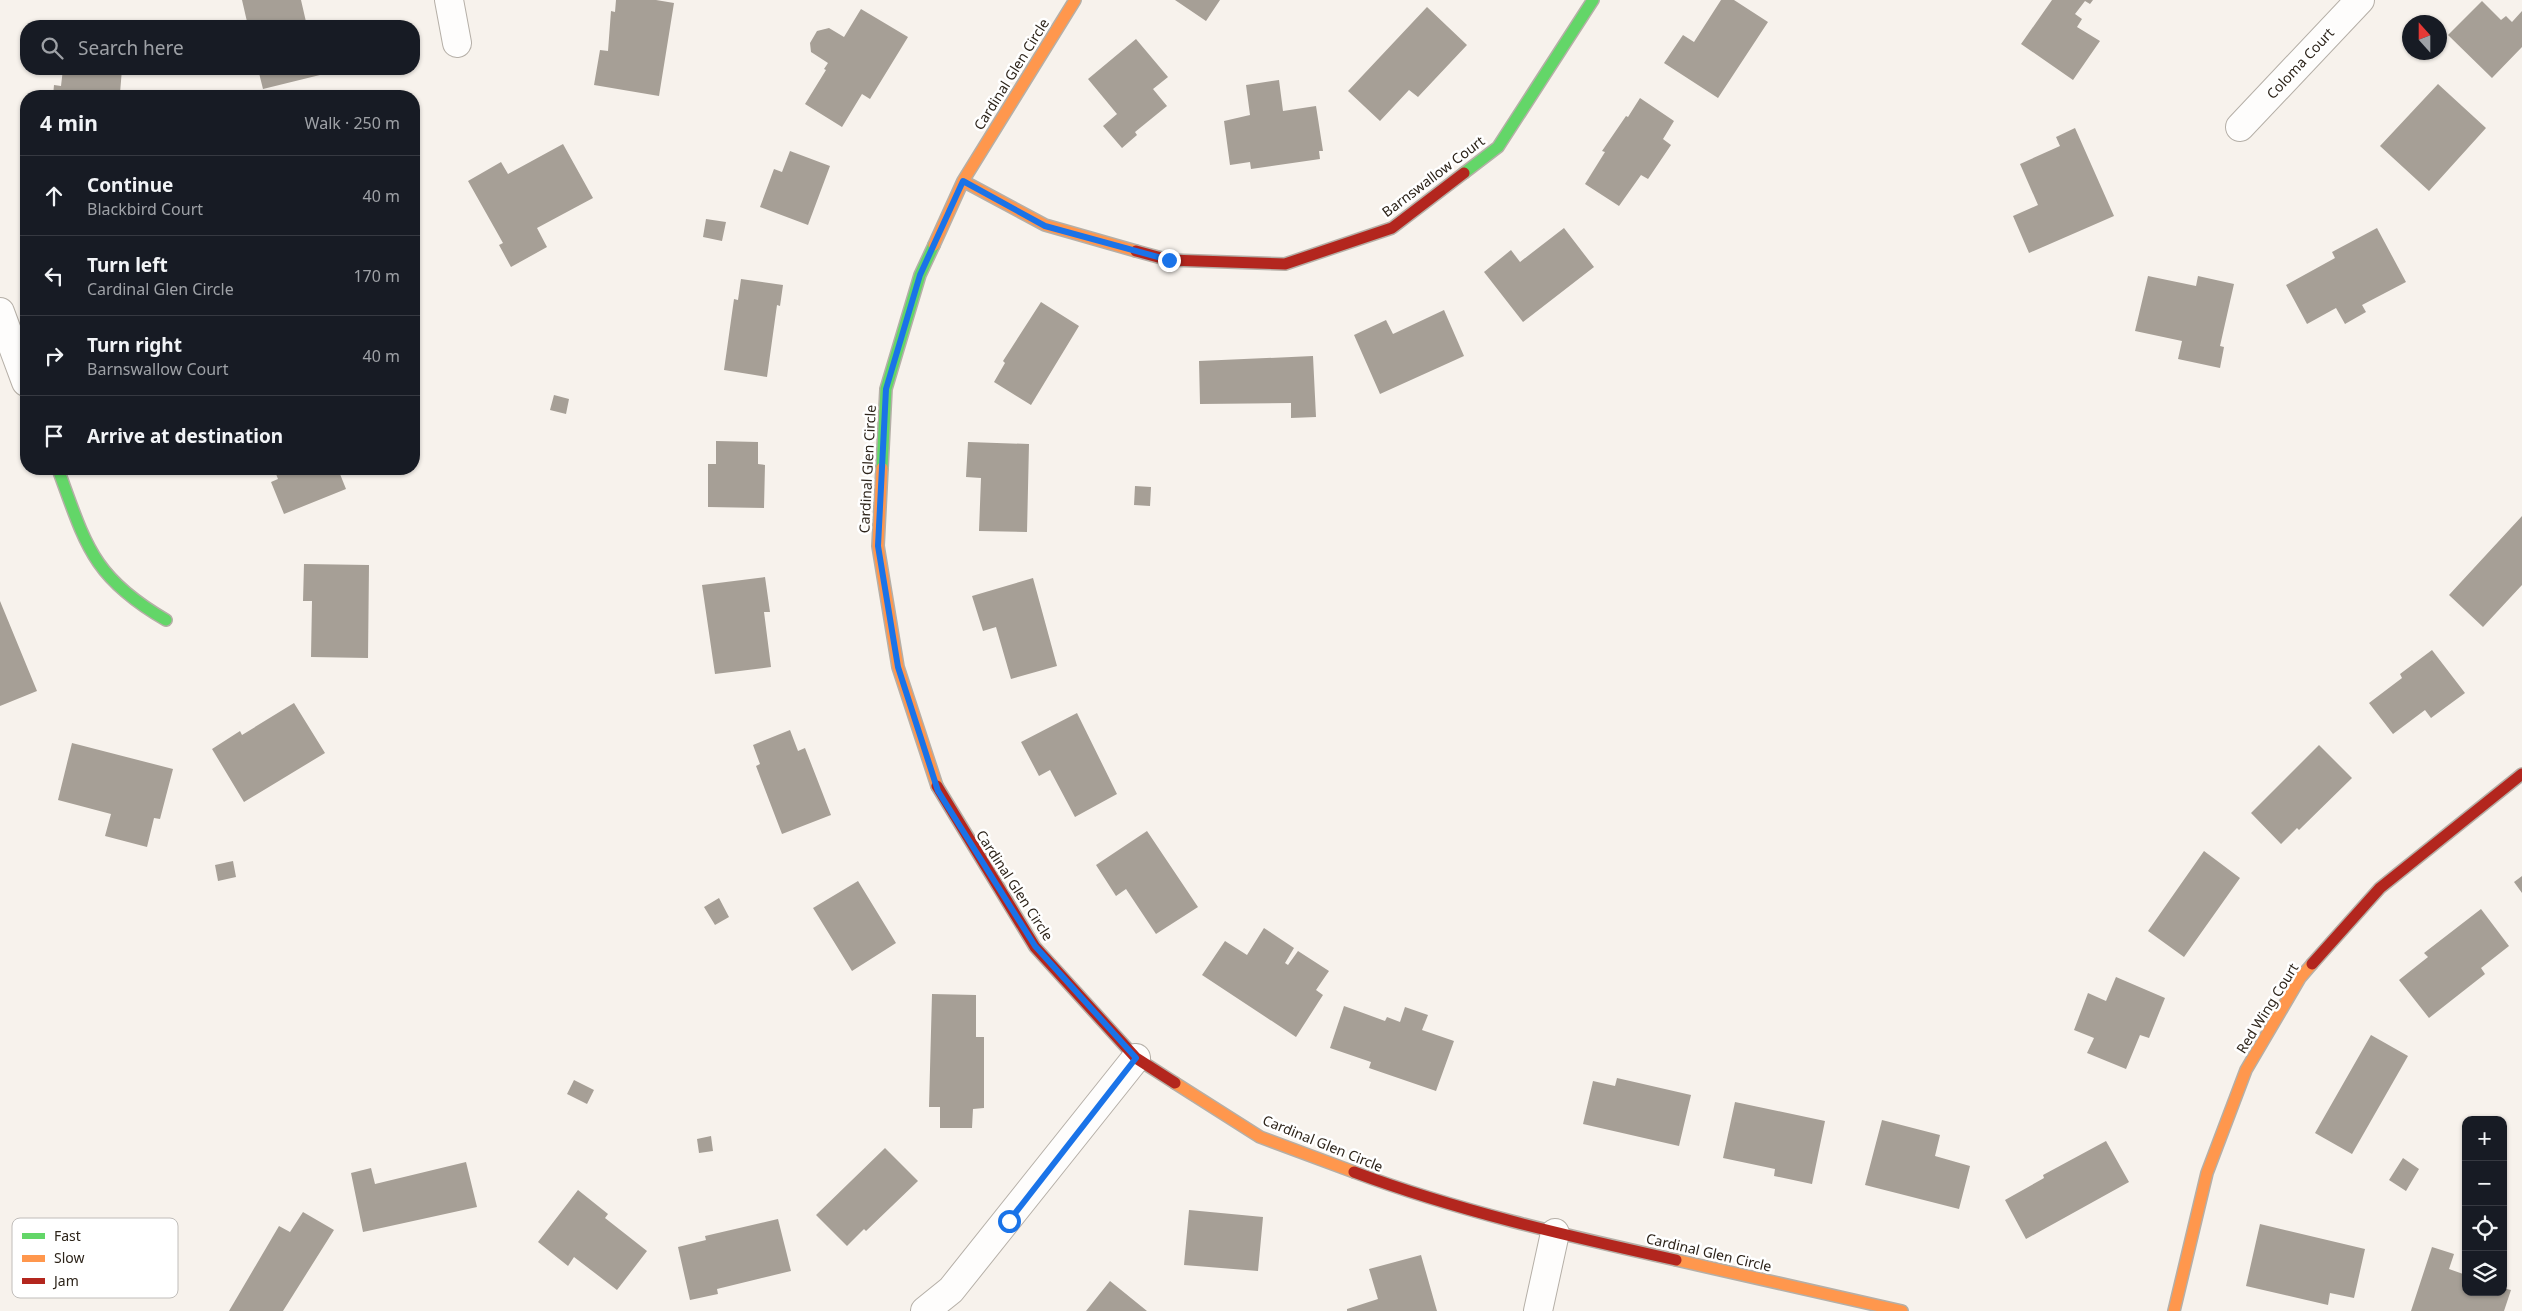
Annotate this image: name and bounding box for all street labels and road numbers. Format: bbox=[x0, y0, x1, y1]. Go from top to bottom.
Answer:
street label: Cardinal Glen Circle bbox=[969, 14, 1053, 133]
street label: Coloma Court bbox=[2262, 23, 2338, 103]
street label: Barnswallow Court bbox=[1378, 131, 1488, 221]
street label: Cardinal Glen Circle bbox=[854, 404, 880, 534]
street label: Cardinal Glen Circle bbox=[972, 826, 1058, 944]
street label: Red Wing Court bbox=[2232, 959, 2302, 1057]
street label: Cardinal Glen Circle bbox=[1260, 1110, 1386, 1176]
street label: Cardinal Glen Circle bbox=[1644, 1228, 1774, 1276]

